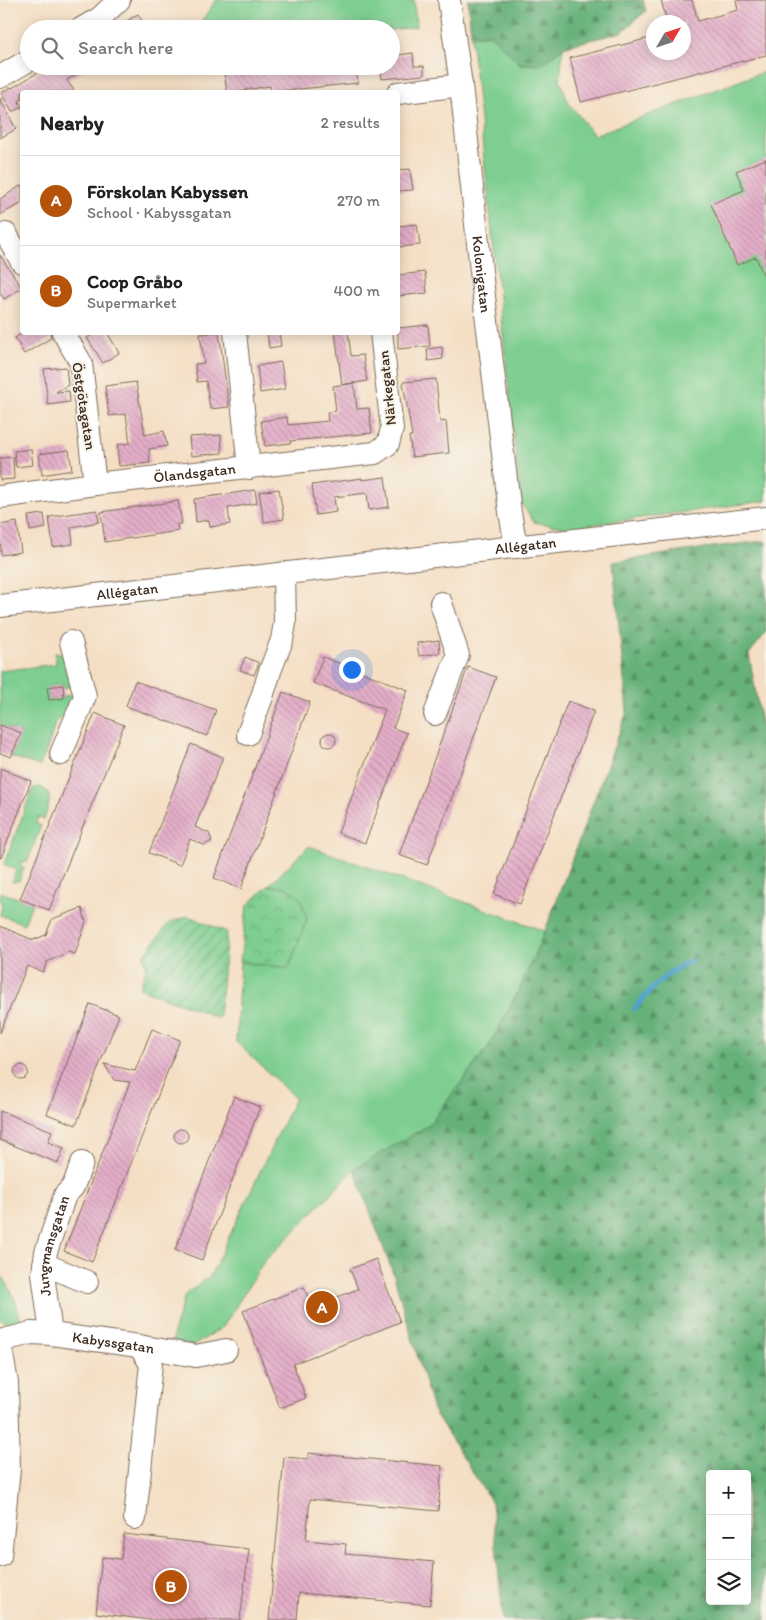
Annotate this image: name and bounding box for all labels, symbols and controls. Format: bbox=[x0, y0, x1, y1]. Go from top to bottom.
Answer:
north arrow bbox=[646, 15, 691, 60]
search box bbox=[20, 20, 400, 75]
icon: search bbox=[38, 34, 66, 62]
text: Search here bbox=[78, 36, 173, 59]
text: Nearby bbox=[40, 110, 104, 135]
text: 2 results bbox=[320, 113, 380, 132]
text: Förskolan Kabyssen bbox=[87, 180, 248, 203]
text: A bbox=[51, 191, 61, 210]
text: 270 m bbox=[337, 191, 380, 210]
text: School · Kabyssgatan bbox=[87, 203, 232, 222]
street label: Kolonigatan bbox=[468, 235, 495, 314]
text: Coop Gråbo bbox=[87, 270, 183, 293]
text: B bbox=[51, 281, 61, 300]
text: 400 m bbox=[334, 281, 380, 300]
text: Supermarket bbox=[87, 293, 177, 312]
street label: Närkegatan bbox=[374, 350, 400, 426]
street label: Östgötagatan bbox=[68, 361, 100, 452]
street label: Ölandsgatan bbox=[152, 459, 237, 486]
street label: Allégatan bbox=[494, 533, 557, 558]
street label: Allégatan bbox=[95, 579, 159, 604]
your location bbox=[339, 657, 365, 683]
street label: Jungmansgatan bbox=[34, 1193, 73, 1297]
pin: A bbox=[306, 1288, 338, 1326]
street label: Kabyssgatan bbox=[71, 1328, 156, 1358]
map controls bbox=[706, 1470, 751, 1605]
button: + bbox=[706, 1470, 751, 1515]
button: − bbox=[706, 1515, 751, 1560]
button: layers bbox=[706, 1560, 751, 1605]
pin: B bbox=[155, 1567, 187, 1605]

